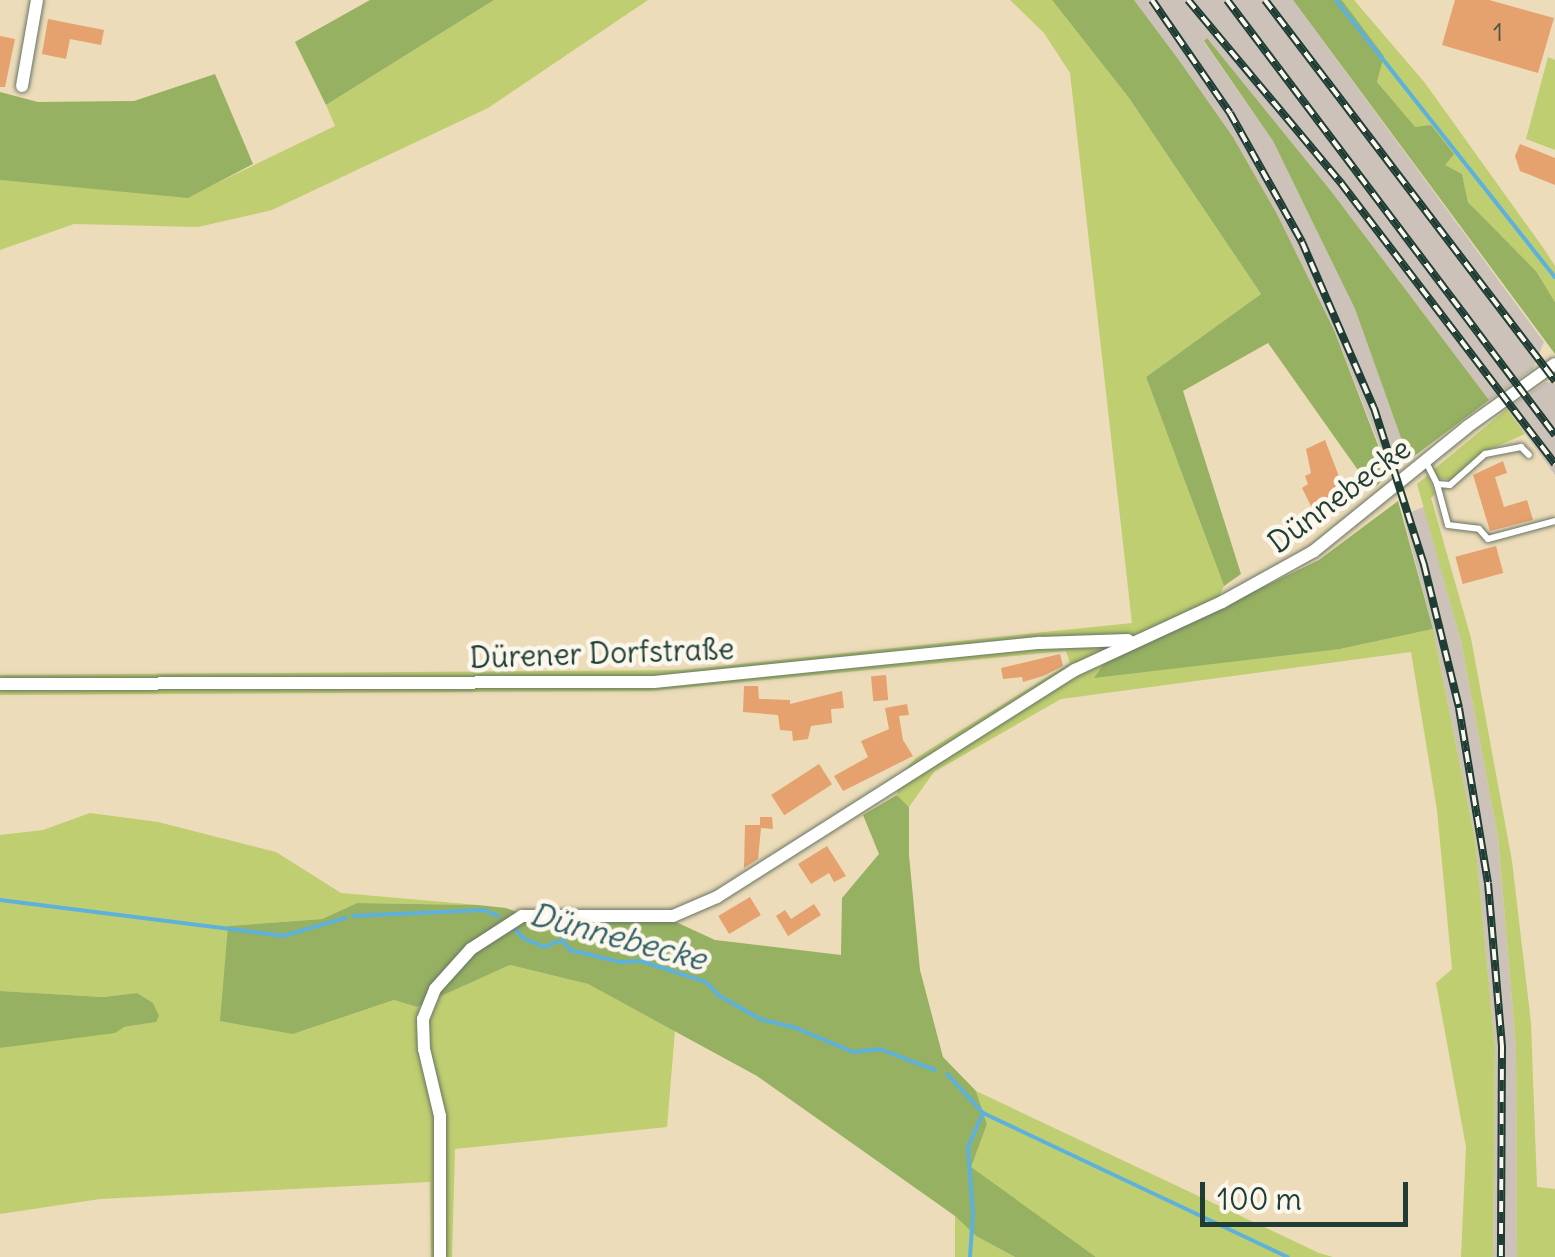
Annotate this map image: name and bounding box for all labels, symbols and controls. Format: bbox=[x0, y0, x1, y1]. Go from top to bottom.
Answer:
house number: 1 bbox=[1493, 17, 1503, 47]
street label: Dünnebecke bbox=[1261, 430, 1417, 560]
street label: Dürener Dorfstraße bbox=[469, 630, 735, 676]
water label: Dünnebecke bbox=[526, 895, 710, 979]
scale bar bbox=[1205, 1162, 1412, 1224]
text: 100 m bbox=[1217, 1180, 1302, 1218]

